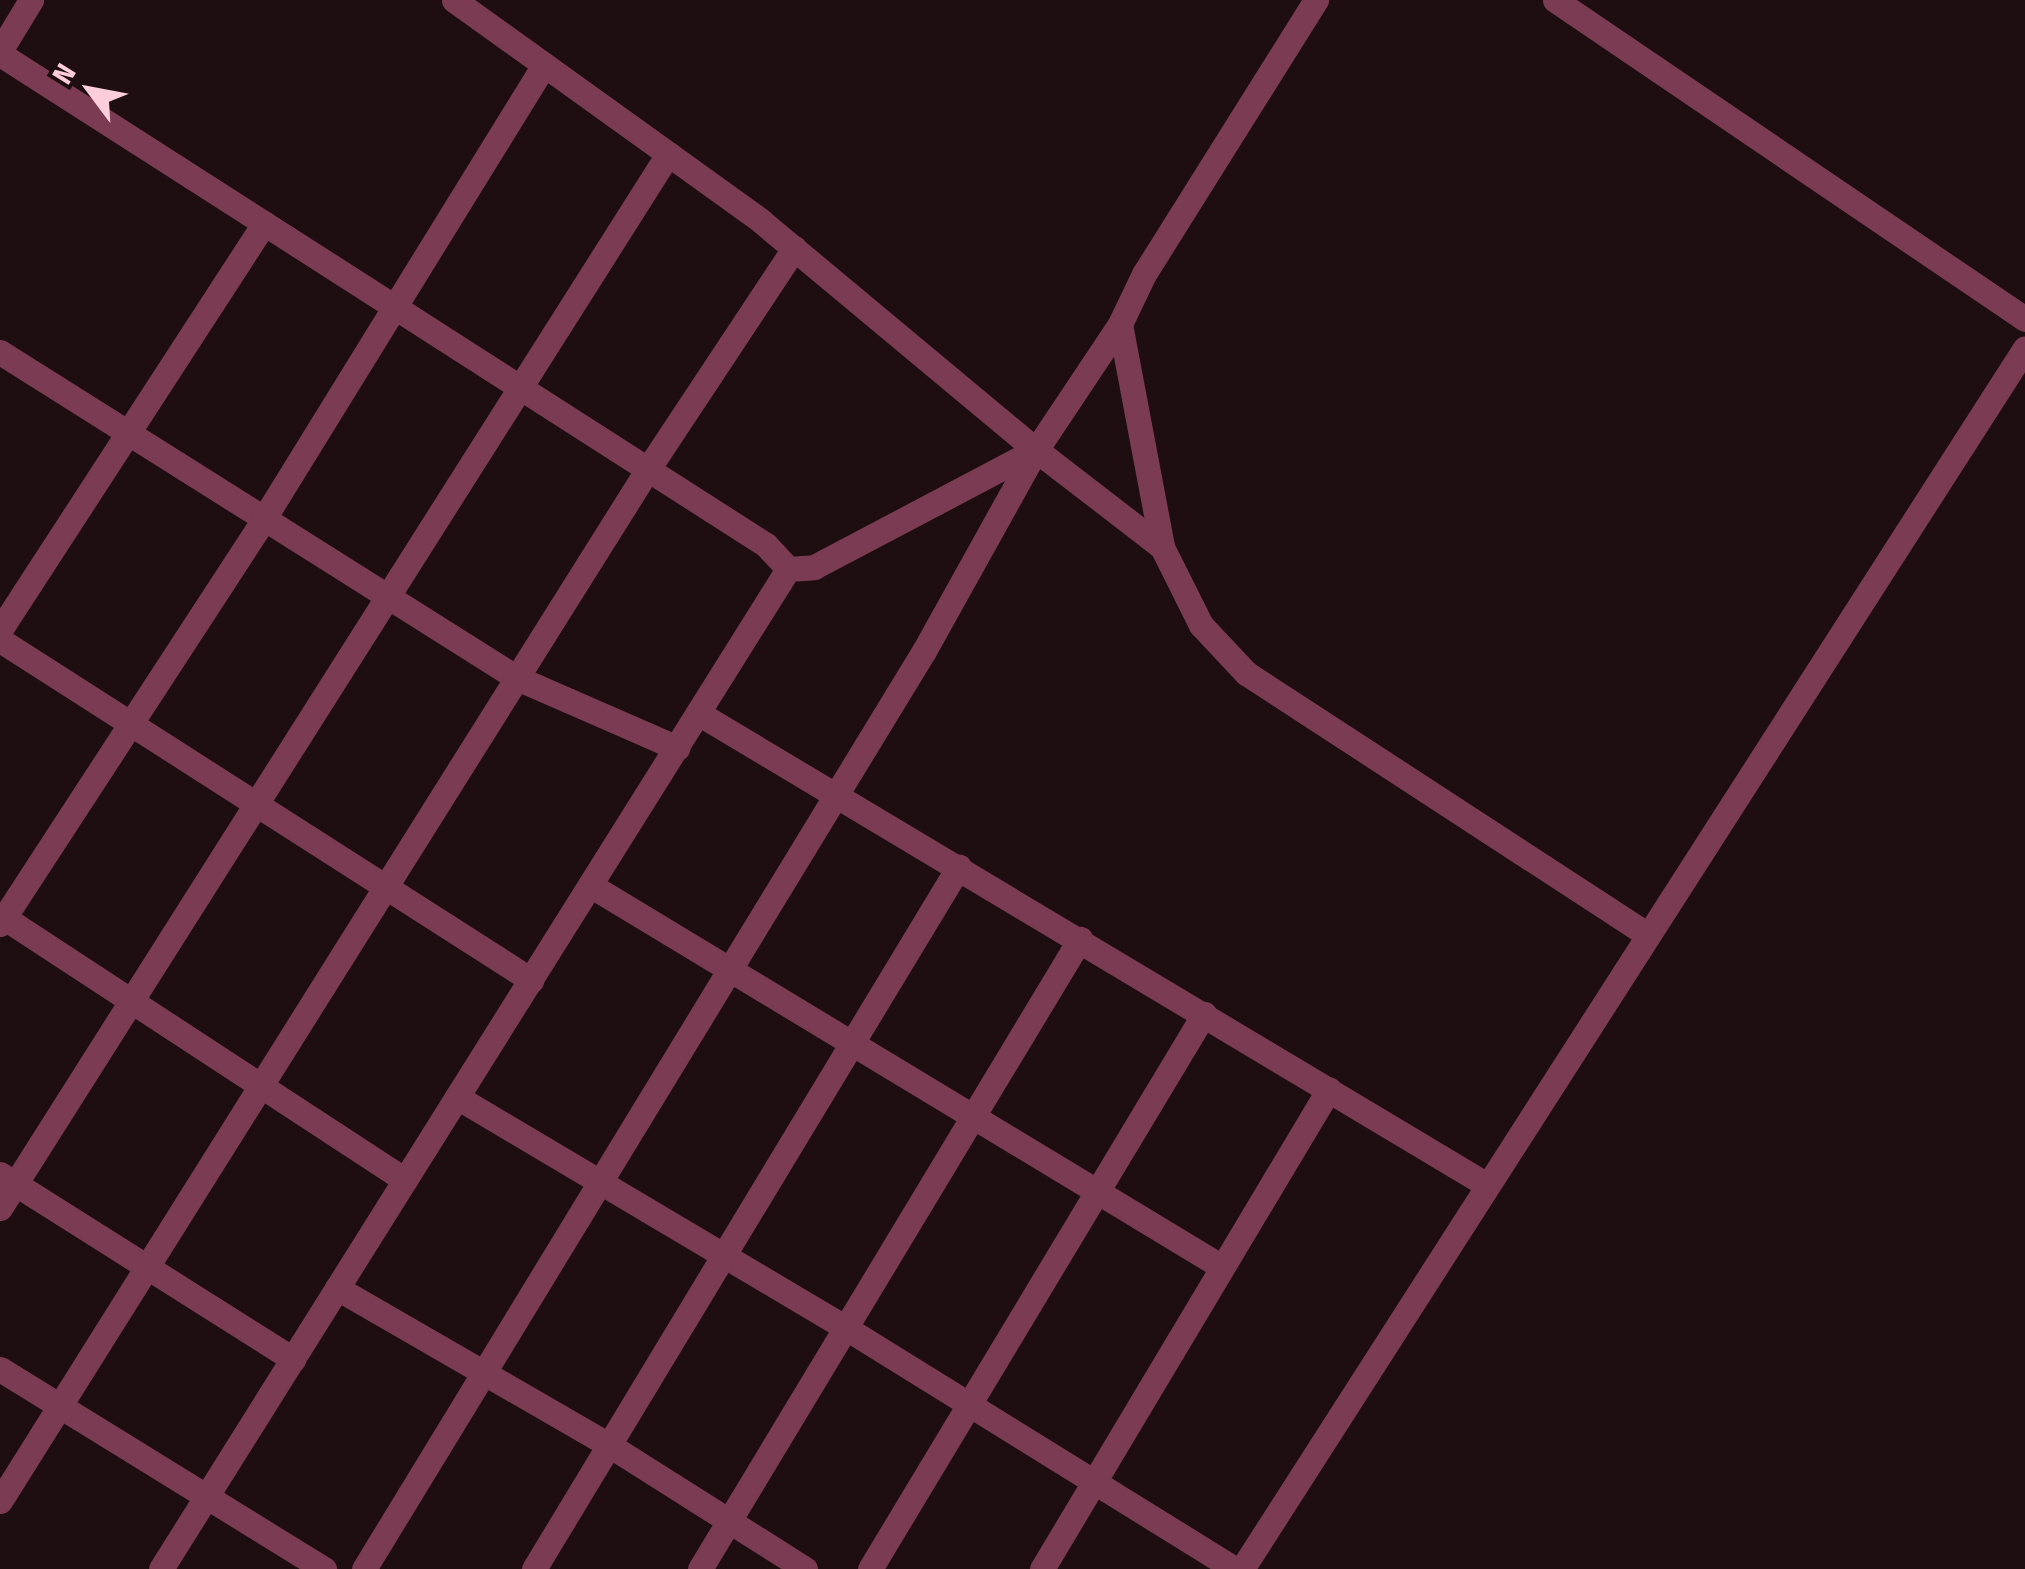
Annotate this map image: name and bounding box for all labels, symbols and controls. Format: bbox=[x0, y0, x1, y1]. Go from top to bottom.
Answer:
north arrow bbox=[40, 40, 140, 140]
text: N bbox=[46, 58, 83, 90]

